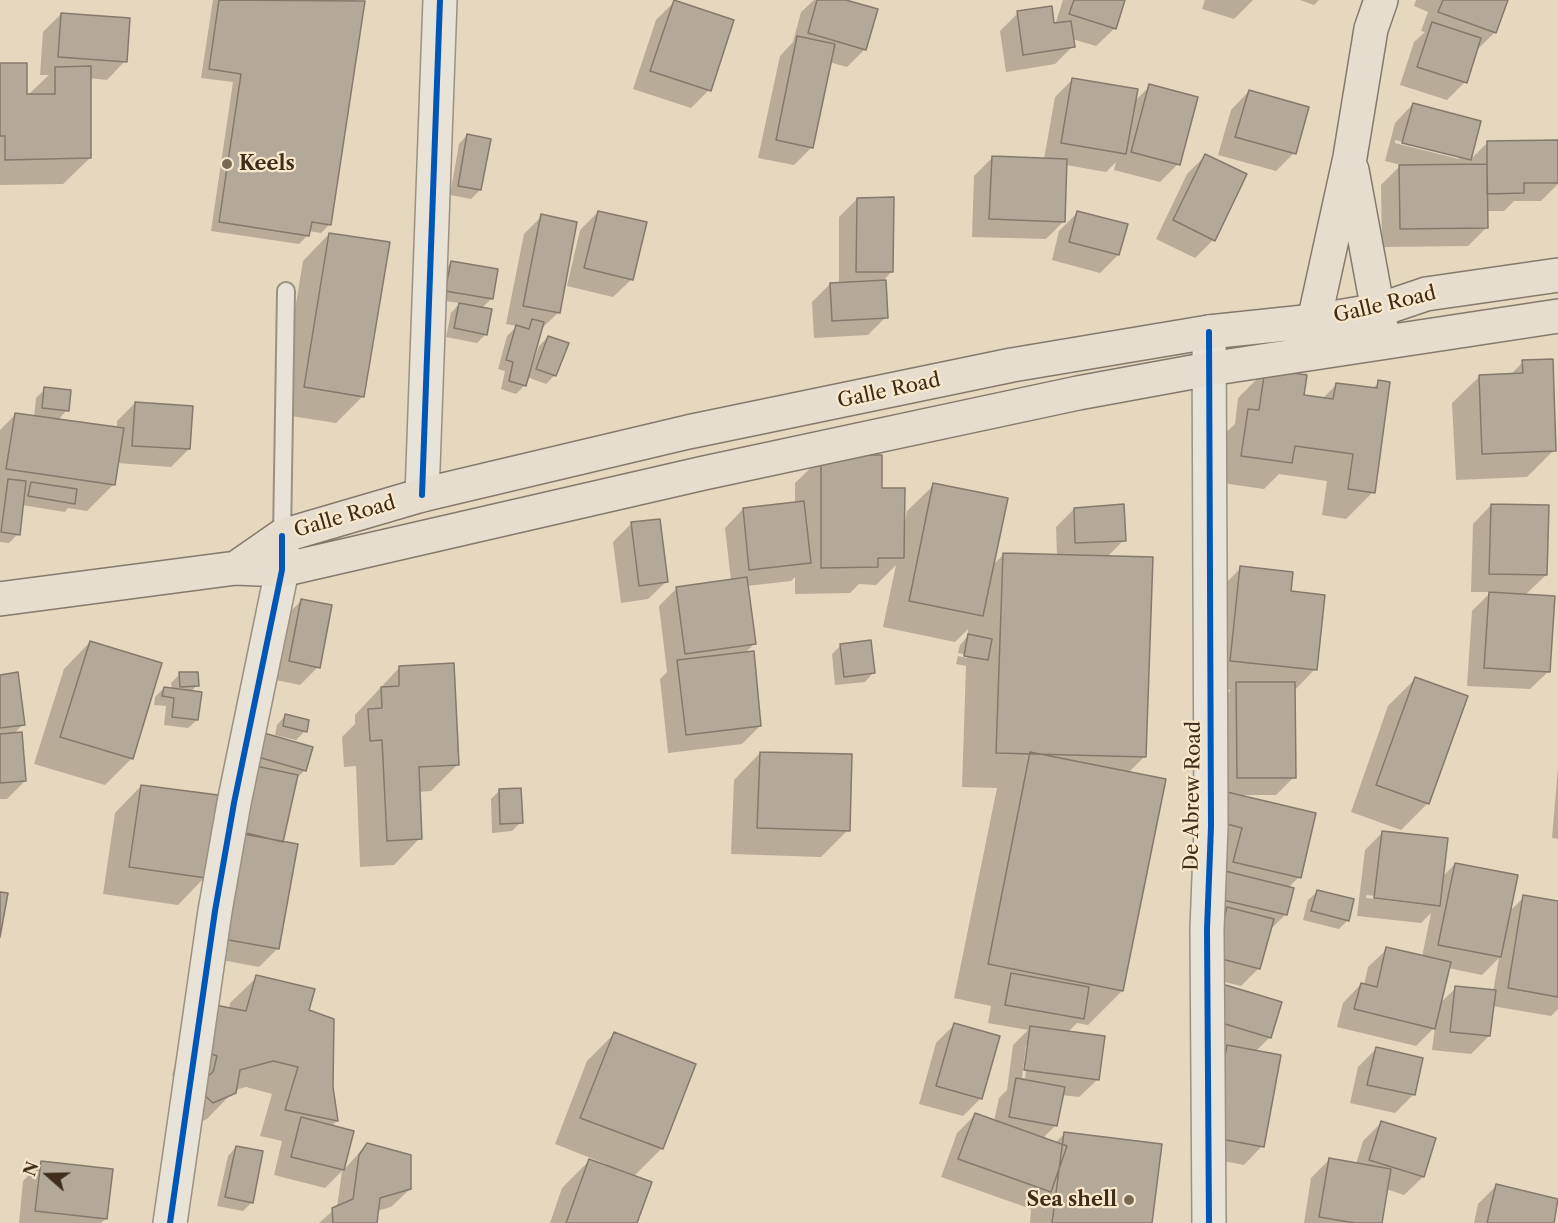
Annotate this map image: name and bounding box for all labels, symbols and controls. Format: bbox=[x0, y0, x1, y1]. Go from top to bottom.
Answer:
place label: Keels bbox=[239, 152, 295, 176]
marker: Keels bbox=[220, 157, 234, 171]
street label: Galle Road bbox=[1331, 282, 1439, 328]
street label: Galle Road bbox=[835, 368, 943, 414]
street label: Galle Road bbox=[291, 491, 399, 543]
street label: De Abrew Road bbox=[1180, 721, 1206, 871]
north arrow bbox=[18, 1145, 78, 1205]
text: N bbox=[19, 1159, 43, 1179]
place label: Sea shell bbox=[1027, 1188, 1117, 1212]
marker: Sea shell bbox=[1122, 1193, 1136, 1207]

